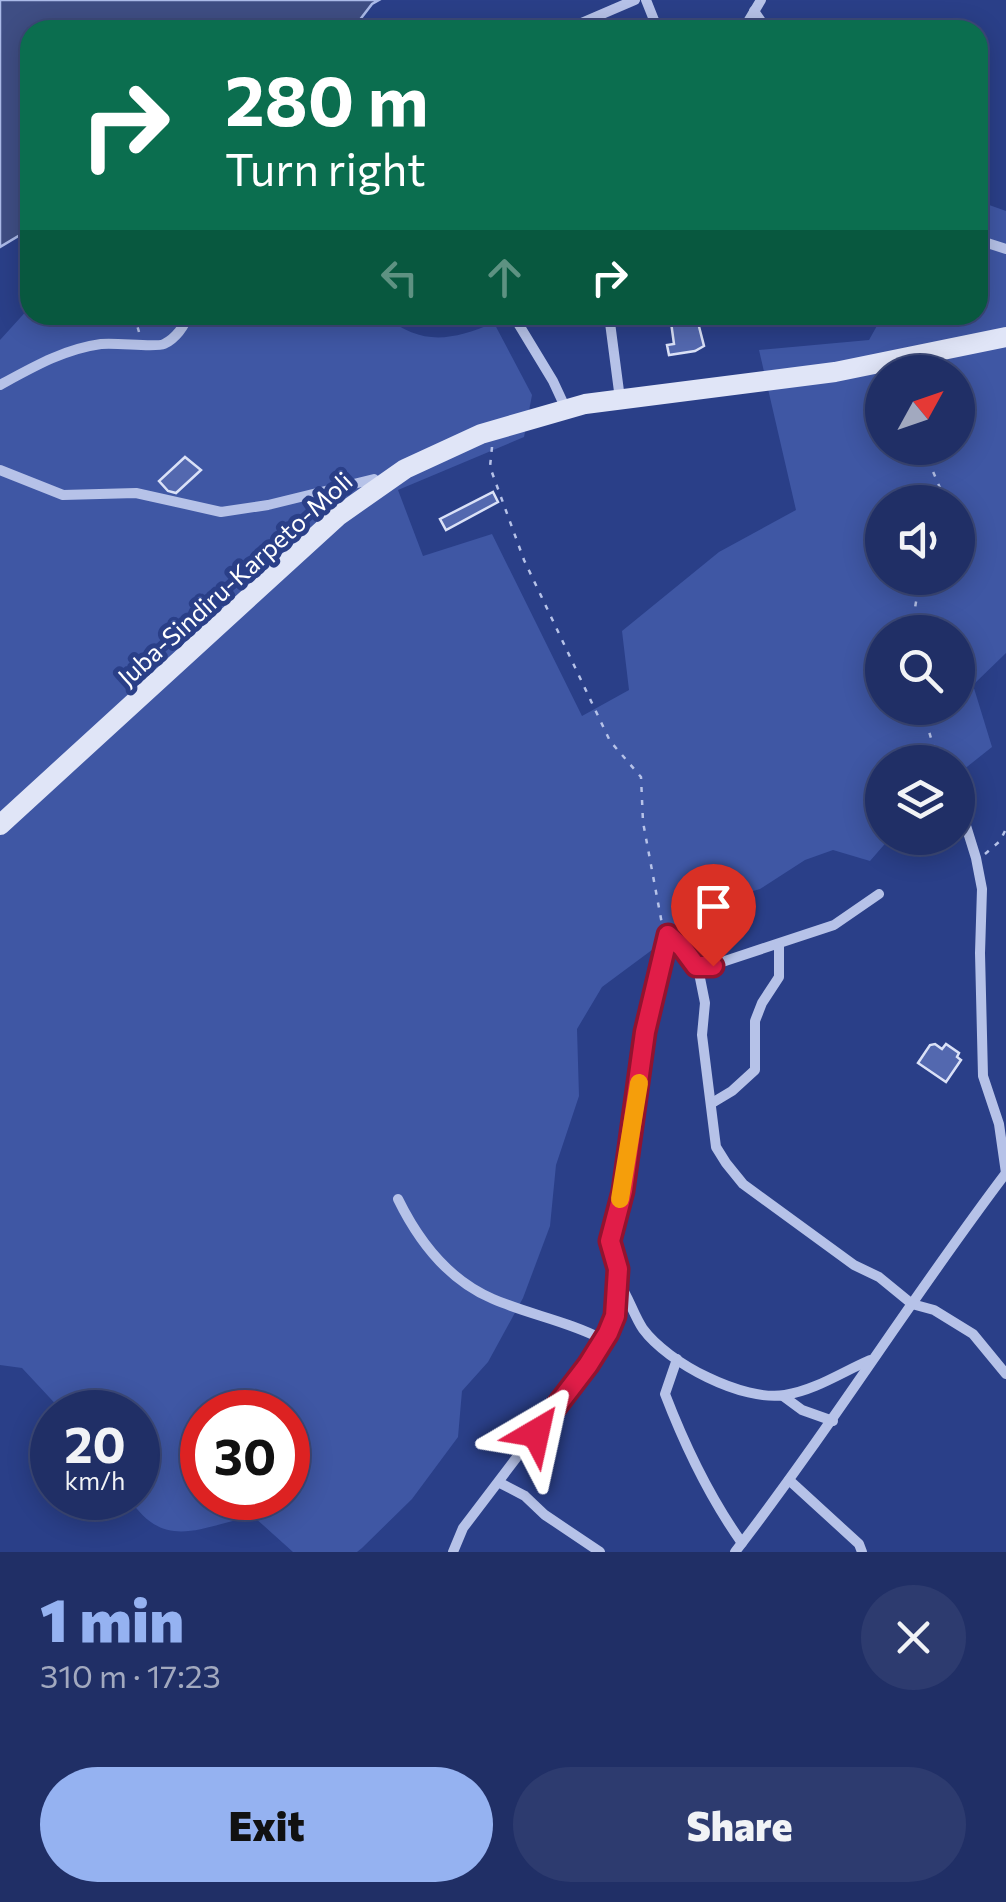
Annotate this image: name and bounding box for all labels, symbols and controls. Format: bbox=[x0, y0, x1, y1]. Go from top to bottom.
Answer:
text: 280 m bbox=[225, 55, 429, 140]
icon: right bbox=[60, 60, 190, 190]
text: Turn right bbox=[225, 140, 426, 195]
icon: left bbox=[372, 250, 427, 305]
icon: ahead bbox=[477, 250, 532, 305]
icon: right bbox=[582, 250, 637, 305]
north arrow bbox=[865, 355, 975, 465]
map controls bbox=[865, 355, 975, 855]
street label: Juba-Sindiru-Karpeto-Moli bbox=[111, 465, 358, 692]
button: sound bbox=[865, 485, 975, 595]
button: search bbox=[865, 615, 975, 725]
button: layers bbox=[865, 745, 975, 855]
pin bbox=[671, 864, 756, 967]
icon: arrive bbox=[686, 879, 741, 934]
position arrow bbox=[484, 1381, 588, 1485]
speed limit sign: 30 bbox=[180, 1390, 310, 1520]
text: 20 bbox=[64, 1412, 126, 1473]
text: km/h bbox=[65, 1465, 125, 1495]
text: 1 min bbox=[40, 1581, 184, 1654]
button: close bbox=[861, 1585, 966, 1690]
text: 310 m · 17:23 bbox=[40, 1655, 221, 1695]
button: Exit bbox=[40, 1767, 493, 1882]
button: Share bbox=[513, 1767, 966, 1882]

